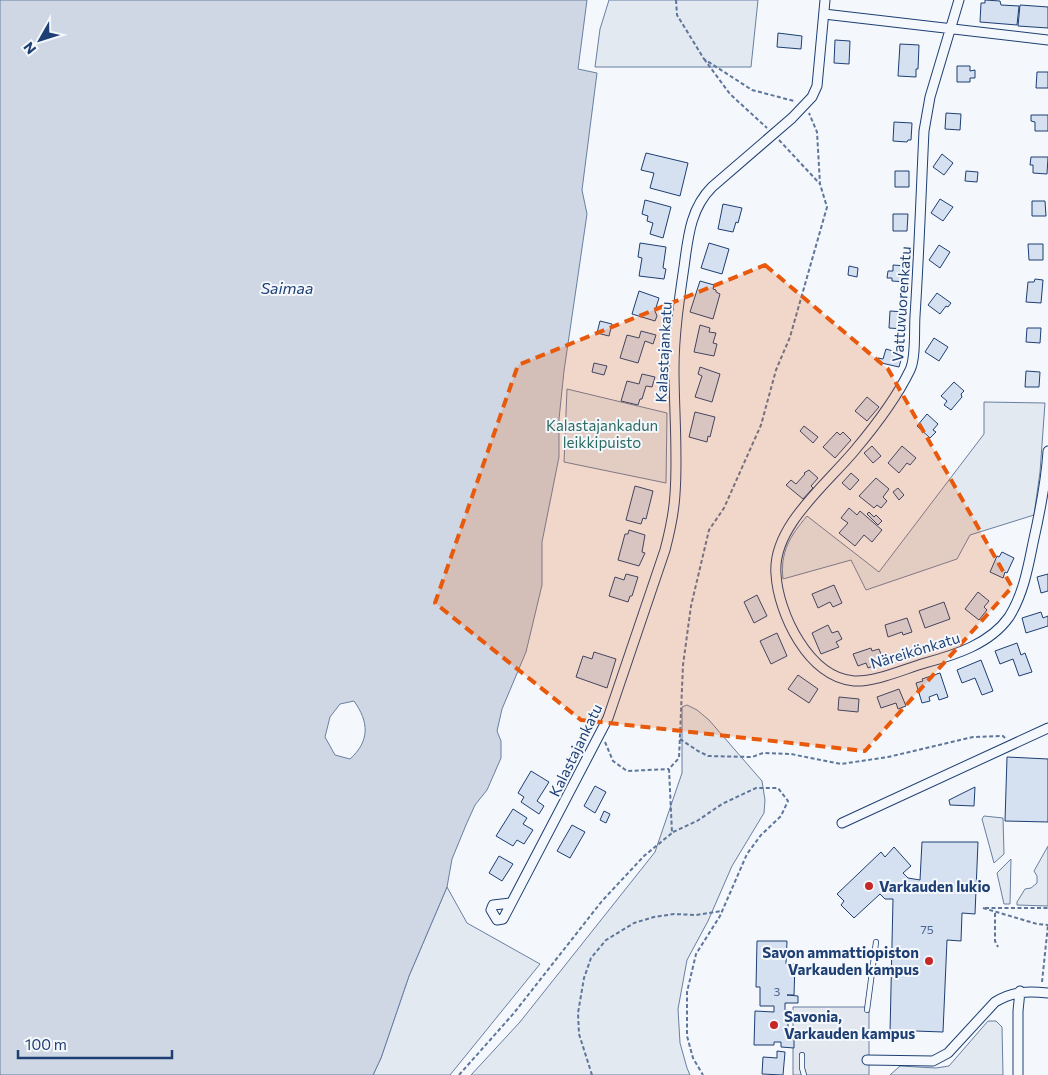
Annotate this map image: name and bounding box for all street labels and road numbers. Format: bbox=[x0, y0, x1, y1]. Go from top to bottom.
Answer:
street label: Vattuvuorenkatu bbox=[888, 246, 914, 362]
street label: Kalastajankatu bbox=[651, 301, 675, 403]
street label: Näreikönkatu bbox=[868, 628, 962, 672]
street label: Kalastajankatu bbox=[545, 701, 605, 799]

